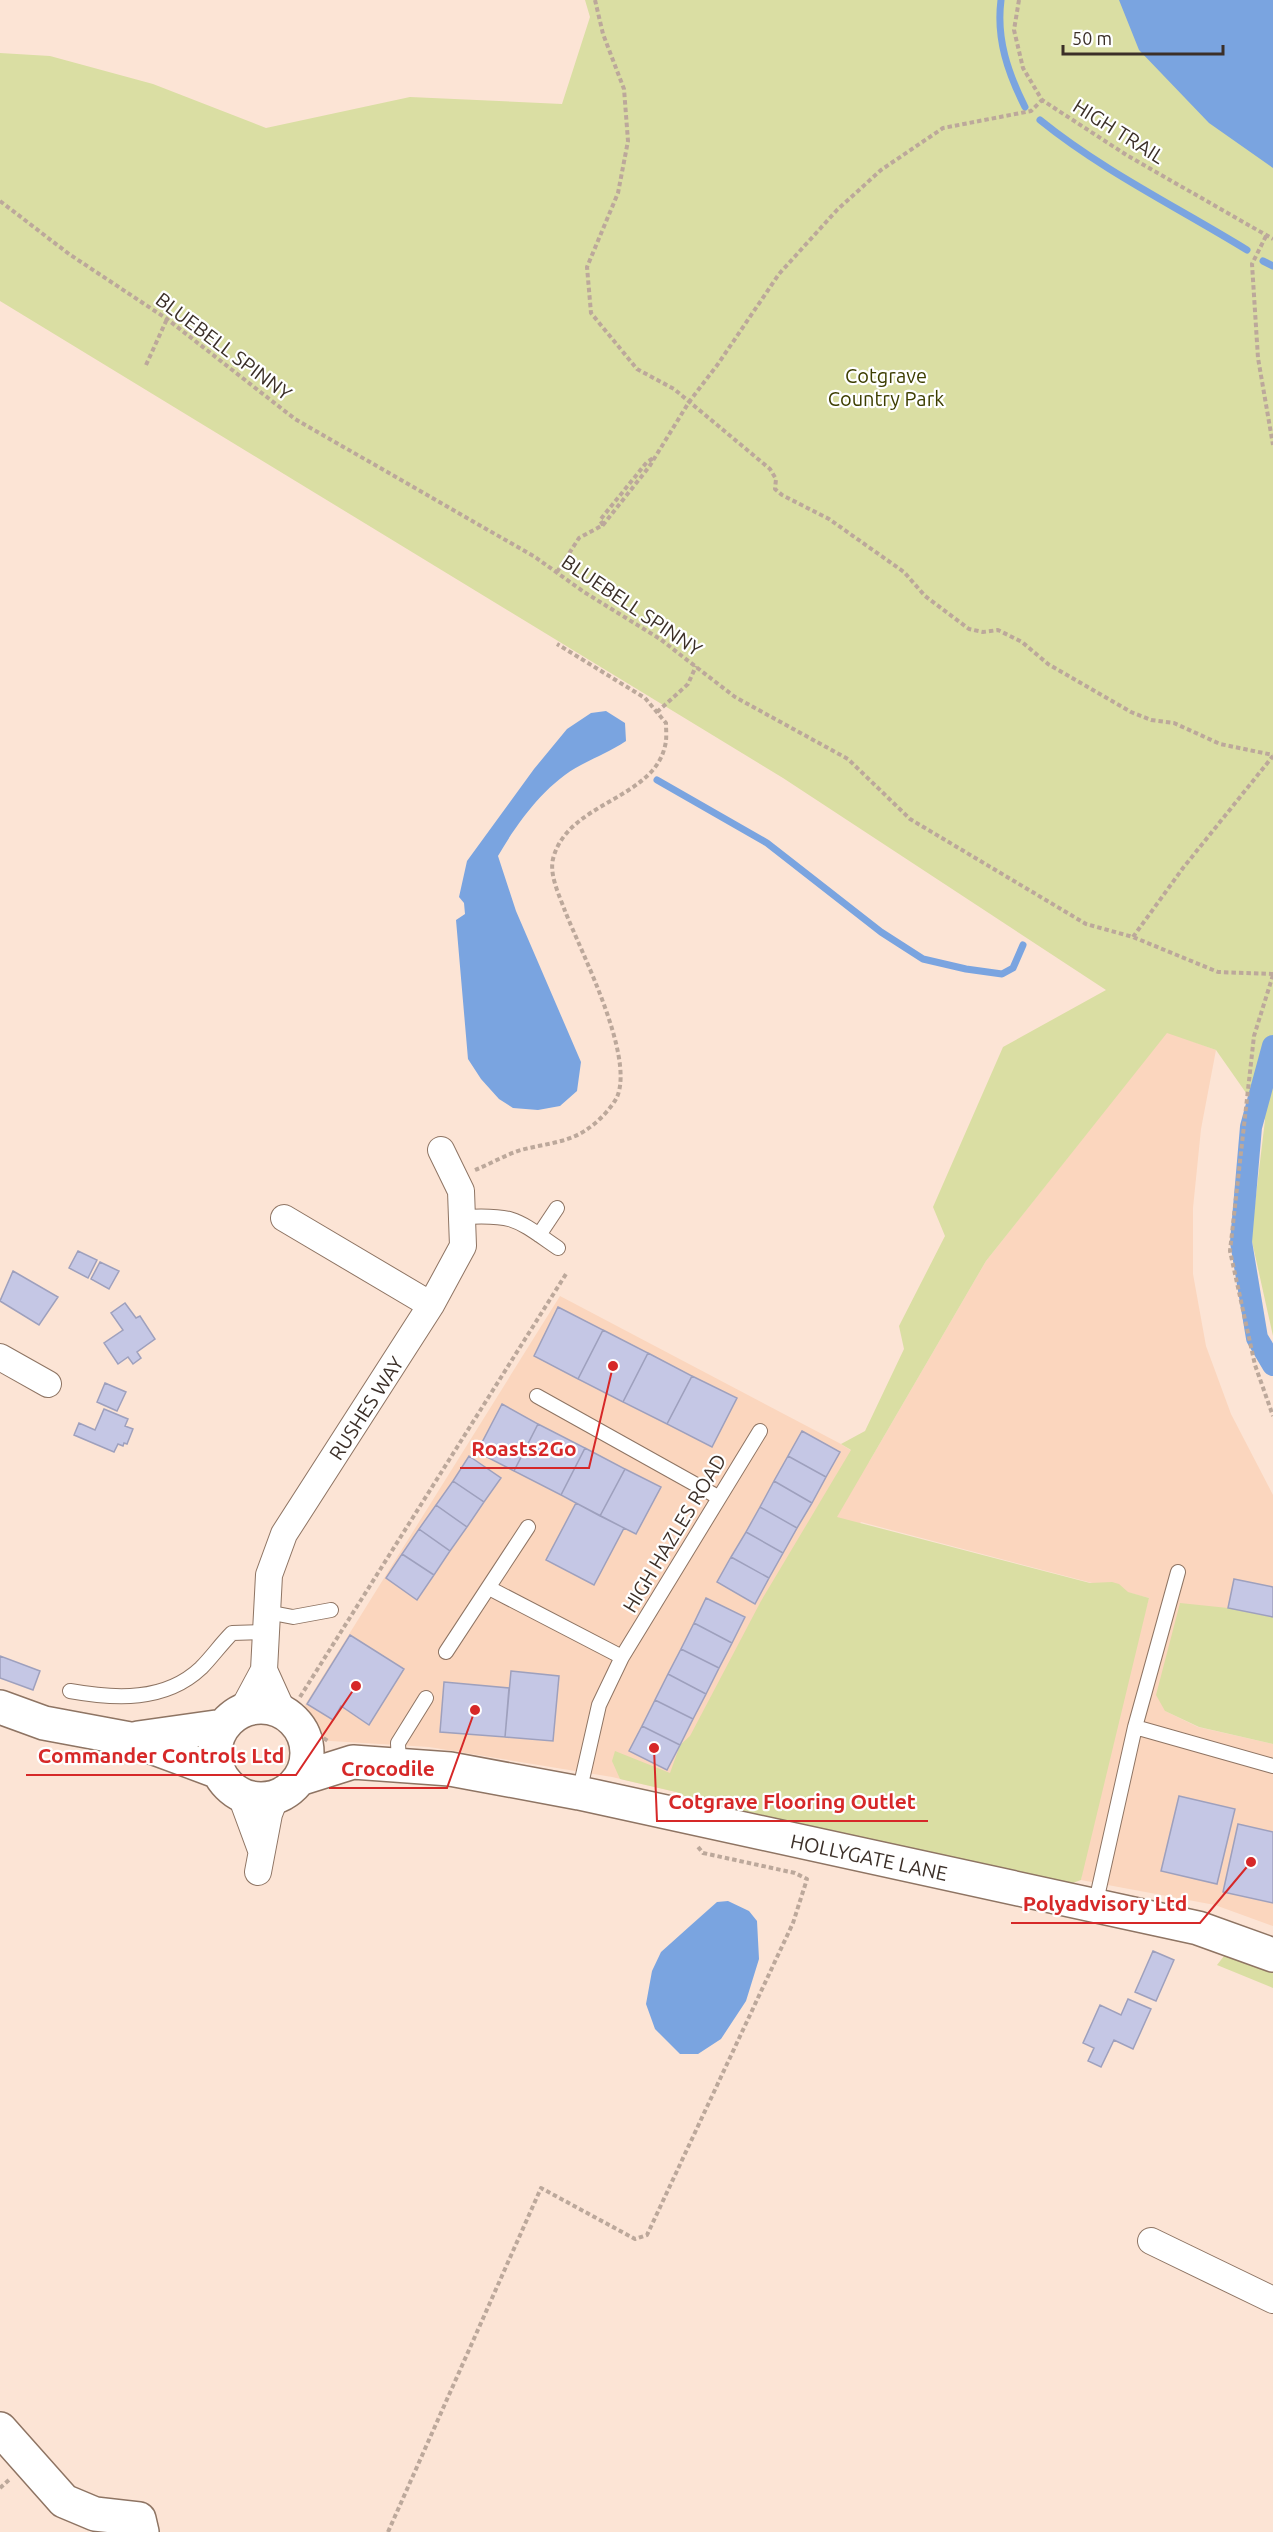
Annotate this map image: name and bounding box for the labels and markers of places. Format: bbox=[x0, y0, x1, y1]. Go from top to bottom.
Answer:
callout: Roasts2Go bbox=[460, 1429, 589, 1468]
callout: Commander Controls Ltd bbox=[26, 1736, 296, 1775]
callout: Crocodile bbox=[329, 1749, 447, 1788]
callout: Cotgrave Flooring Outlet bbox=[657, 1782, 928, 1821]
callout: Polyadvisory Ltd bbox=[1011, 1884, 1200, 1923]

